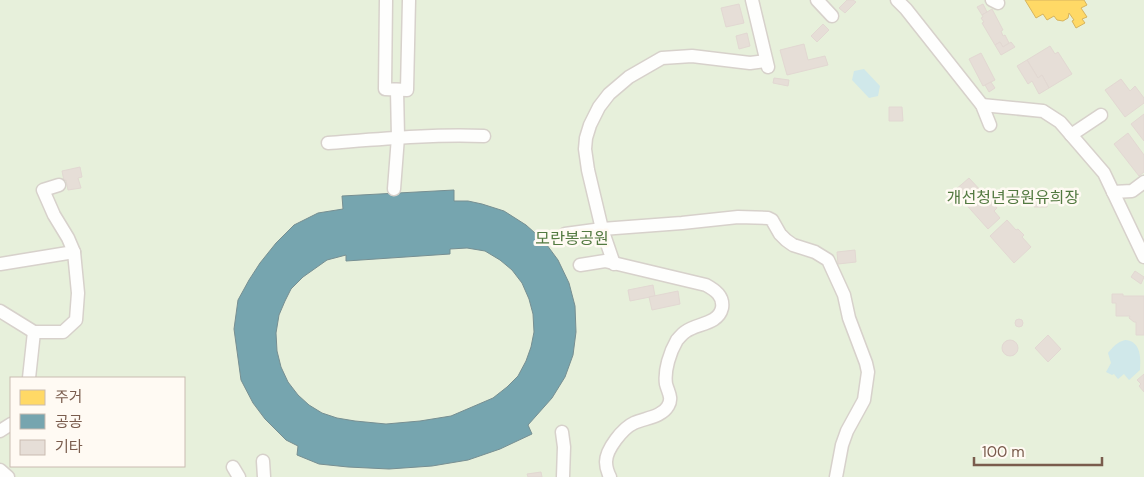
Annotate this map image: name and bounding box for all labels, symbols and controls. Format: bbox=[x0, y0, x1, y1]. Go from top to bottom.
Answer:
park label: 개선청년공원유희장 bbox=[947, 187, 1080, 208]
park label: 모란봉공원 bbox=[535, 228, 609, 249]
legend bbox=[10, 377, 185, 467]
text: 주거 bbox=[55, 387, 83, 407]
text: 공공 bbox=[55, 412, 83, 432]
scale bar bbox=[974, 434, 1102, 466]
text: 기타 bbox=[55, 437, 83, 457]
text: 100 m bbox=[982, 442, 1025, 462]

